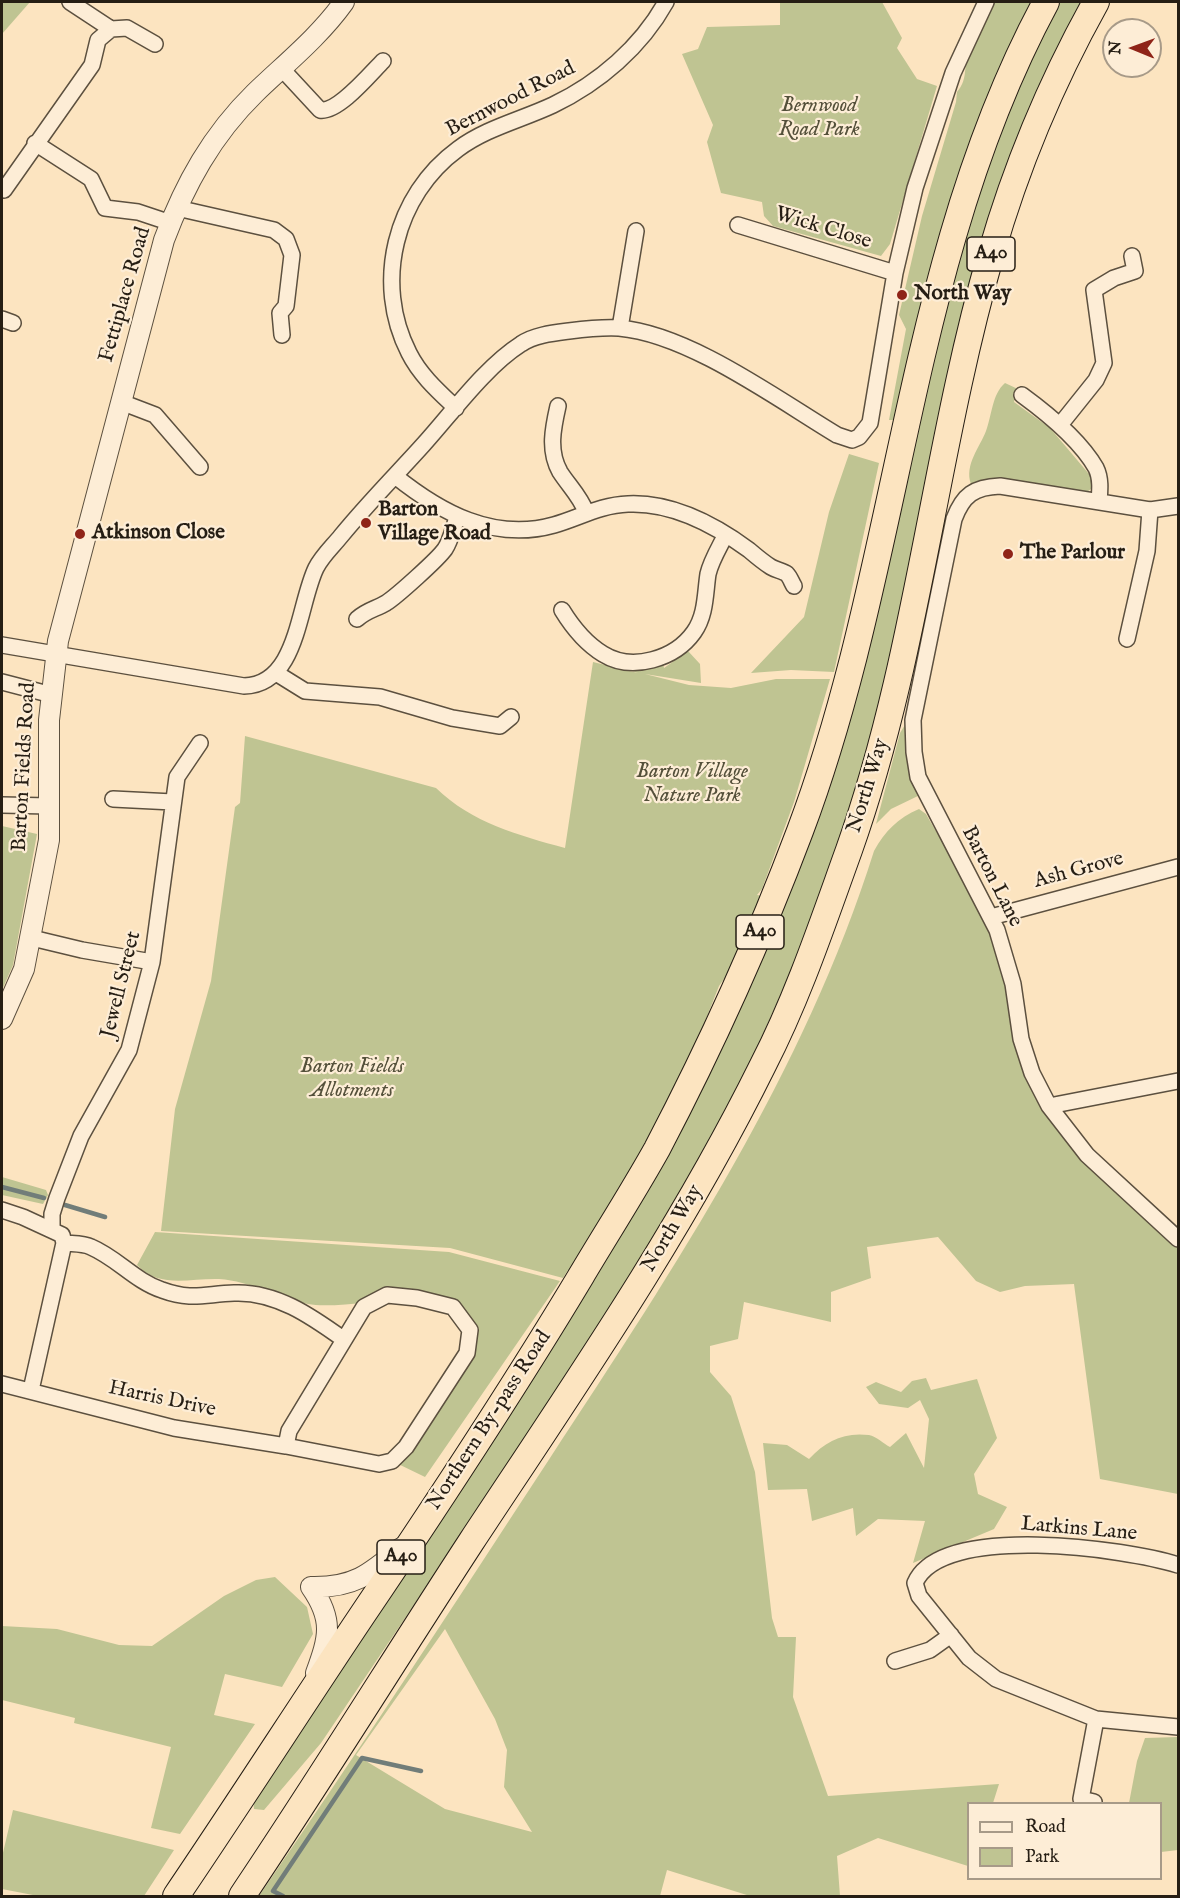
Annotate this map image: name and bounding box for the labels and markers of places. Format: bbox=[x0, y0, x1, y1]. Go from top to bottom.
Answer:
place label: North Way bbox=[914, 282, 1011, 308]
marker: North Way bbox=[895, 288, 909, 302]
place label: Barton Village Road bbox=[378, 498, 491, 548]
marker: Barton Village Road bbox=[359, 516, 373, 530]
place label: Atkinson Close bbox=[92, 521, 225, 547]
marker: Atkinson Close bbox=[73, 527, 87, 541]
place label: The Parlour bbox=[1020, 541, 1125, 567]
marker: The Parlour bbox=[1001, 547, 1015, 561]

